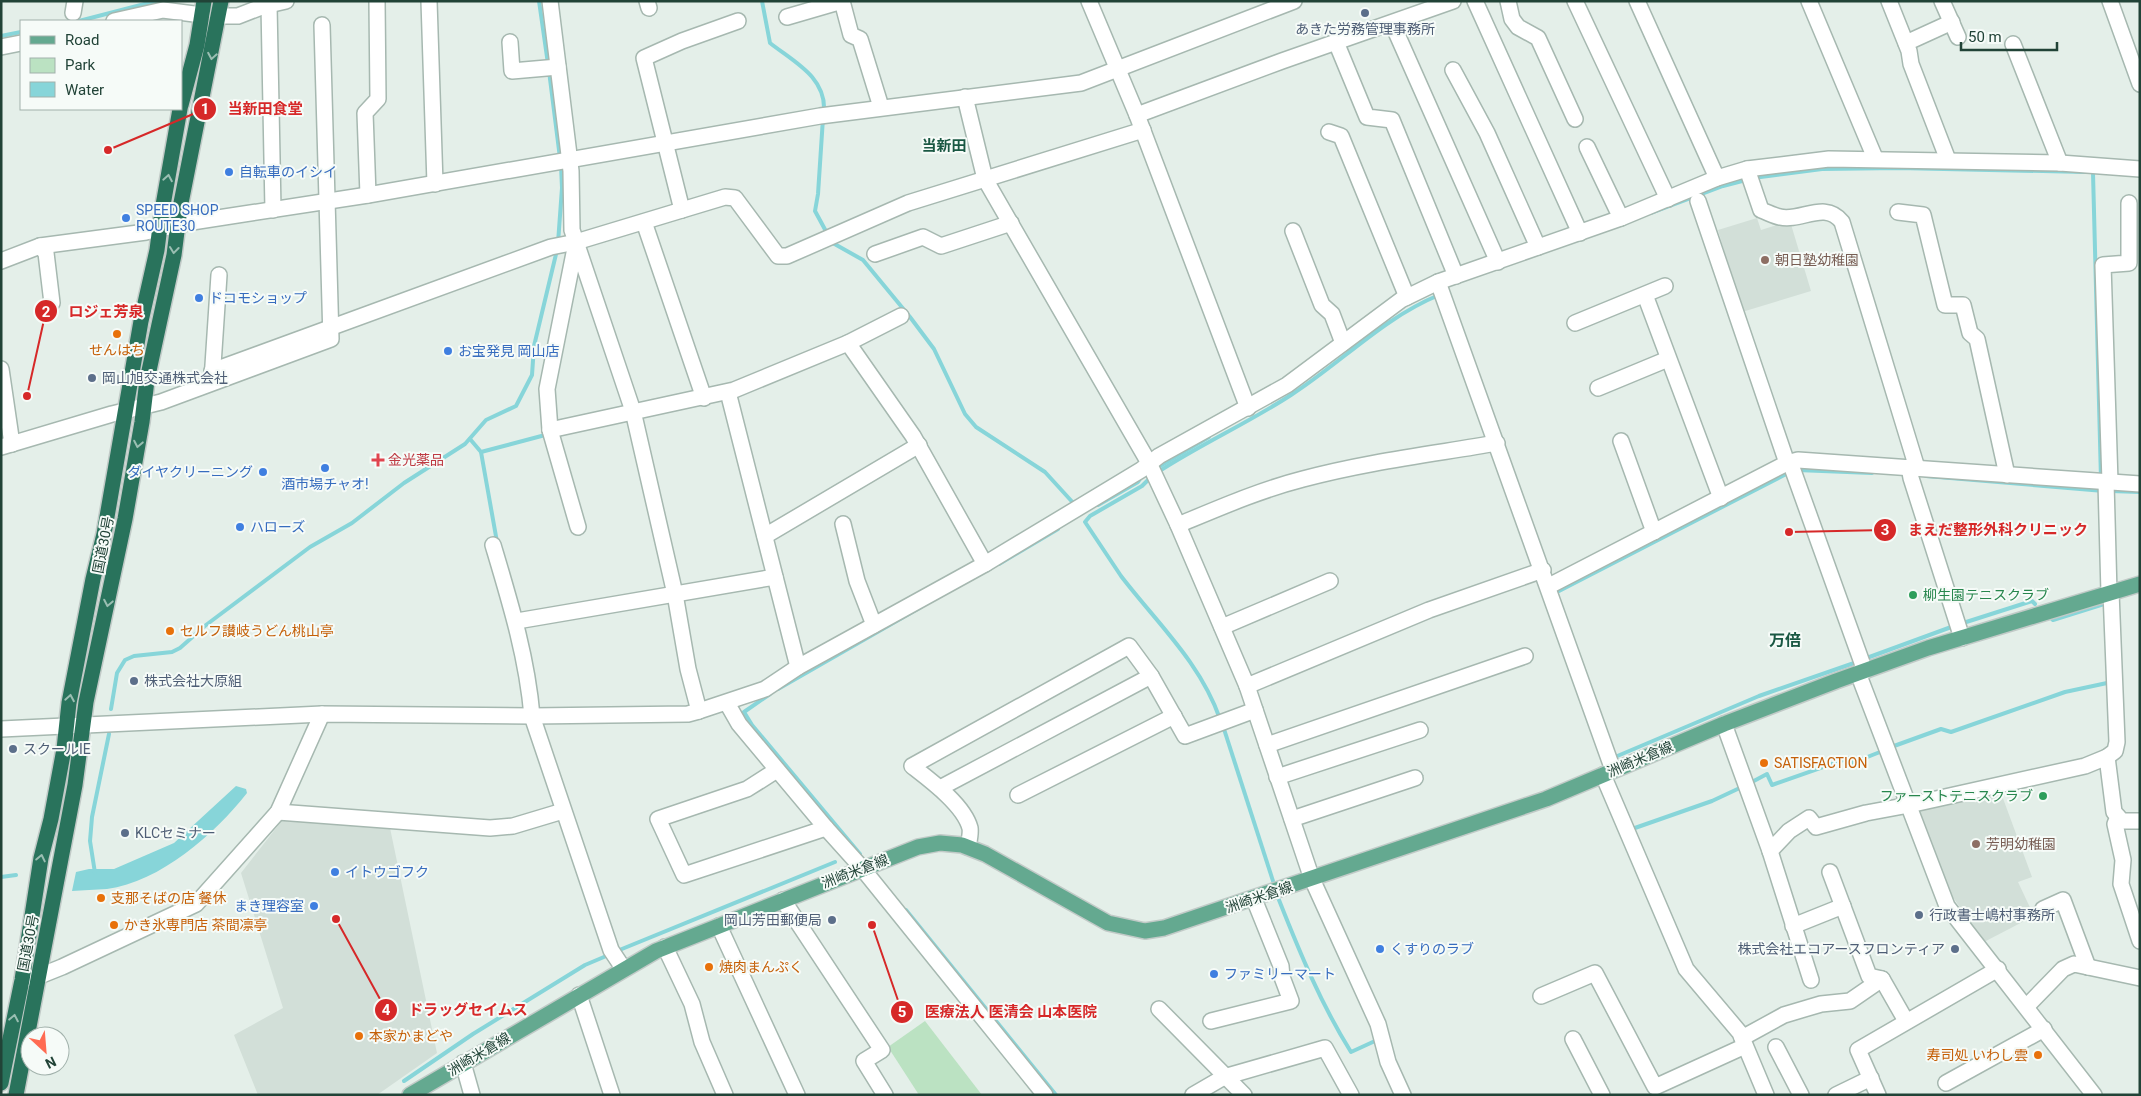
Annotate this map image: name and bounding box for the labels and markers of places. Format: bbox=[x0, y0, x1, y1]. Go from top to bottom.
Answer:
marker: あきた労務管理事務所 bbox=[1359, 7, 1371, 19]
place label: あきた労務管理事務所 bbox=[1295, 21, 1435, 37]
callout: 当新田食堂 bbox=[193, 94, 313, 124]
place label: 自転車のイシイ bbox=[239, 164, 337, 180]
marker: 自転車のイシイ bbox=[223, 166, 235, 178]
place label: SPEED SHOP ROUTE30 bbox=[136, 202, 219, 234]
marker: SPEED SHOP ROUTE30 bbox=[120, 212, 132, 224]
place label: 朝日塾幼稚園 bbox=[1775, 252, 1859, 268]
marker: 朝日塾幼稚園 bbox=[1759, 254, 1771, 266]
place label: ドコモショップ bbox=[209, 290, 307, 306]
marker: ドコモショップ bbox=[193, 292, 205, 304]
callout: ロジェ芳泉 bbox=[33, 296, 153, 326]
marker: せんはち bbox=[111, 328, 123, 340]
place label: せんはち bbox=[89, 342, 145, 358]
place label: お宝発見 岡山店 bbox=[458, 343, 559, 359]
marker: お宝発見 岡山店 bbox=[442, 345, 454, 357]
place label: 岡山旭交通株式会社 bbox=[102, 370, 228, 386]
marker: 岡山旭交通株式会社 bbox=[86, 372, 98, 384]
place label: 金光薬品 bbox=[388, 452, 444, 468]
marker: 金光薬品 bbox=[372, 454, 384, 466]
marker: 酒市場チャオ! bbox=[319, 462, 331, 474]
place label: ダイヤクリーニング bbox=[127, 464, 253, 480]
marker: ダイヤクリーニング bbox=[257, 466, 269, 478]
place label: 酒市場チャオ! bbox=[281, 476, 369, 492]
callout: まえだ整形外科クリニック bbox=[1873, 515, 2098, 545]
place label: ハローズ bbox=[250, 519, 305, 535]
marker: ハローズ bbox=[234, 521, 246, 533]
place label: 柳生園テニスクラブ bbox=[1923, 587, 2049, 603]
marker: 柳生園テニスクラブ bbox=[1907, 589, 1919, 601]
place label: セルフ讃岐うどん桃山亭 bbox=[180, 623, 334, 639]
marker: セルフ讃岐うどん桃山亭 bbox=[164, 625, 176, 637]
place label: 株式会社大原組 bbox=[144, 673, 242, 689]
marker: 株式会社大原組 bbox=[128, 675, 140, 687]
place label: スクールIE bbox=[23, 741, 91, 757]
marker: スクールIE bbox=[7, 743, 19, 755]
place label: SATISFACTION bbox=[1774, 755, 1867, 771]
marker: SATISFACTION bbox=[1758, 757, 1770, 769]
place label: ファーストテニスクラブ bbox=[1880, 788, 2033, 804]
marker: ファーストテニスクラブ bbox=[2037, 790, 2049, 802]
place label: KLCセミナー bbox=[135, 825, 216, 841]
marker: KLCセミナー bbox=[119, 827, 131, 839]
place label: 芳明幼稚園 bbox=[1986, 836, 2056, 852]
marker: 芳明幼稚園 bbox=[1970, 838, 1982, 850]
place label: イトウゴフク bbox=[345, 864, 429, 880]
marker: イトウゴフク bbox=[329, 866, 341, 878]
place label: 支那そばの店 餐休 bbox=[111, 890, 226, 906]
marker: 支那そばの店 餐休 bbox=[95, 892, 107, 904]
place label: まき理容室 bbox=[234, 898, 304, 914]
marker: まき理容室 bbox=[308, 900, 320, 912]
place label: 行政書士嶋村事務所 bbox=[1929, 907, 2055, 923]
marker: 行政書士嶋村事務所 bbox=[1913, 909, 1925, 921]
place label: 岡山芳田郵便局 bbox=[724, 912, 822, 928]
marker: 岡山芳田郵便局 bbox=[826, 914, 838, 926]
place label: かき氷専門店 茶間凛亭 bbox=[124, 917, 267, 933]
marker: かき氷専門店 茶間凛亭 bbox=[108, 919, 120, 931]
place label: くすりのラブ bbox=[1390, 941, 1474, 957]
place label: 株式会社エコアースフロンティア bbox=[1737, 941, 1945, 957]
marker: くすりのラブ bbox=[1374, 943, 1386, 955]
marker: 株式会社エコアースフロンティア bbox=[1949, 943, 1961, 955]
place label: 焼肉まんぷく bbox=[719, 959, 803, 975]
marker: 焼肉まんぷく bbox=[703, 961, 715, 973]
place label: ファミリーマート bbox=[1224, 966, 1336, 982]
marker: ファミリーマート bbox=[1208, 968, 1220, 980]
callout: ドラッグセイムス bbox=[373, 995, 538, 1025]
callout: 医療法人 医清会 山本医院 bbox=[890, 997, 1107, 1027]
place label: 本家かまどや bbox=[369, 1028, 453, 1044]
marker: 本家かまどや bbox=[353, 1030, 365, 1042]
place label: 寿司処 いわし雲 bbox=[1927, 1047, 2028, 1063]
marker: 寿司処 いわし雲 bbox=[2032, 1049, 2044, 1061]

